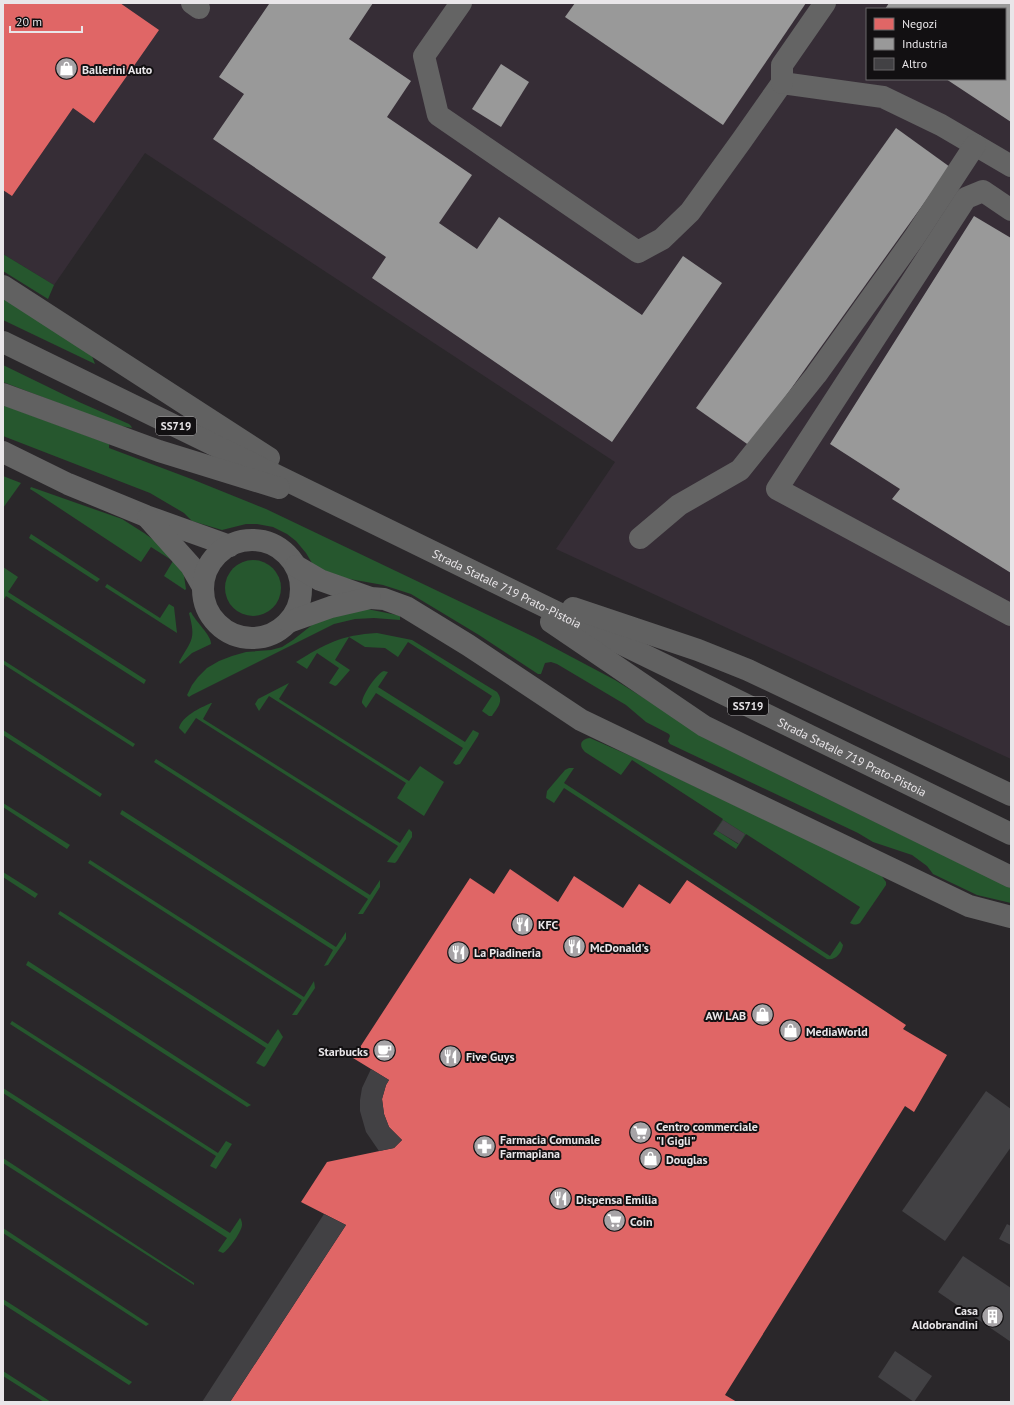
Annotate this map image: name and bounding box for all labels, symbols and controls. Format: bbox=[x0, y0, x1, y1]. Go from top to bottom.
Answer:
scale bar bbox=[10, 8, 82, 34]
legend bbox=[866, 8, 1006, 80]
text: 20 m bbox=[16, 14, 42, 29]
text: Negozi bbox=[902, 16, 937, 31]
text: Industria bbox=[902, 36, 947, 51]
shop icon: Ballerini Auto bbox=[54, 56, 80, 82]
text: Altro bbox=[902, 56, 927, 71]
place label: Ballerini Auto bbox=[82, 62, 153, 77]
road number: SS719 bbox=[156, 417, 196, 435]
street label: Strada Statale 719 Prato-Pistoia bbox=[430, 545, 584, 631]
road number: SS719 bbox=[728, 697, 768, 715]
street label: Strada Statale 719 Prato-Pistoia bbox=[775, 714, 929, 799]
restaurant icon: KFC bbox=[510, 911, 536, 937]
place label: KFC bbox=[538, 917, 559, 932]
restaurant icon: McDonald's bbox=[562, 934, 588, 960]
restaurant icon: La Piadineria bbox=[445, 939, 471, 965]
place label: McDonald's bbox=[590, 940, 649, 955]
place label: La Piadineria bbox=[474, 945, 541, 960]
shop icon: AW LAB bbox=[749, 1002, 775, 1028]
place label: AW LAB bbox=[706, 1008, 746, 1023]
shop icon: MediaWorld bbox=[778, 1018, 804, 1044]
place label: MediaWorld bbox=[806, 1024, 868, 1039]
cafe icon: Starbucks bbox=[371, 1038, 397, 1064]
restaurant icon: Five Guys bbox=[437, 1043, 463, 1069]
place label: Starbucks bbox=[318, 1044, 368, 1059]
place label: Five Guys bbox=[466, 1049, 515, 1064]
place label: Centro commerciale "I Gigli" bbox=[656, 1119, 758, 1148]
supermarket icon: Centro commerciale "I Gigli" bbox=[628, 1120, 654, 1146]
place label: Farmacia Comunale Farmapiana bbox=[500, 1132, 600, 1161]
pharmacy icon: Farmacia Comunale Farmapiana bbox=[471, 1133, 497, 1159]
shop icon: Douglas bbox=[638, 1146, 664, 1172]
place label: Douglas bbox=[666, 1152, 708, 1167]
restaurant icon: Dispensa Emilia bbox=[548, 1186, 574, 1212]
place label: Dispensa Emilia bbox=[576, 1192, 657, 1207]
supermarket icon: Coin bbox=[601, 1208, 627, 1234]
place label: Coin bbox=[630, 1214, 653, 1229]
place label: Casa Aldobrandini bbox=[912, 1303, 978, 1332]
building icon: Casa Aldobrandini bbox=[980, 1304, 1006, 1330]

